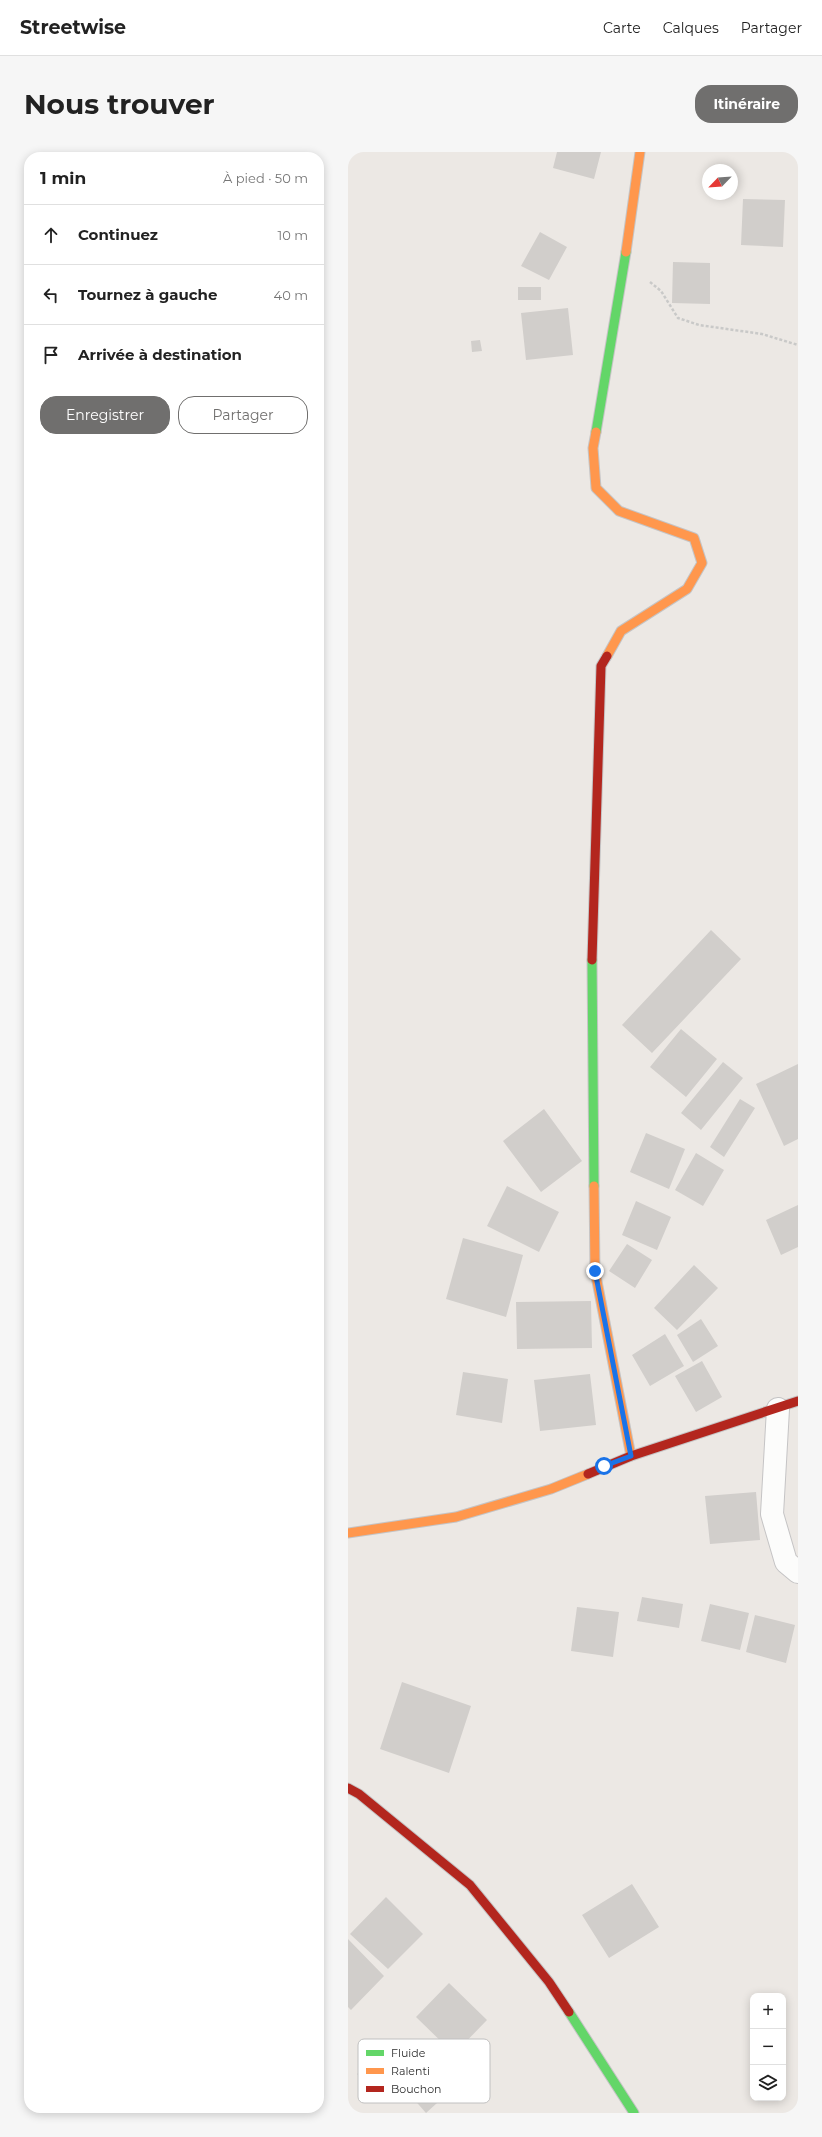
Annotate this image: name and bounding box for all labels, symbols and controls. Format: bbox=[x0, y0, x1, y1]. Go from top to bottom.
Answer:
text: Streetwise bbox=[20, 16, 126, 39]
text: Carte bbox=[603, 19, 641, 37]
text: Calques bbox=[663, 19, 719, 37]
text: Partager bbox=[741, 19, 802, 37]
button: Itinéraire bbox=[695, 85, 798, 123]
text: Nous trouver bbox=[24, 87, 215, 121]
north arrow bbox=[702, 164, 738, 200]
text: 1 min bbox=[40, 168, 86, 188]
text: À pied · 50 m bbox=[223, 170, 308, 186]
icon: ahead bbox=[40, 224, 62, 246]
text: Continuez bbox=[78, 225, 158, 244]
text: 10 m bbox=[278, 227, 308, 243]
icon: left bbox=[40, 284, 62, 306]
text: Tournez à gauche bbox=[78, 285, 217, 304]
text: 40 m bbox=[274, 287, 308, 303]
icon: arrive bbox=[40, 344, 62, 366]
text: Arrivée à destination bbox=[78, 345, 242, 364]
button: Enregistrer bbox=[40, 396, 170, 434]
button: Partager bbox=[178, 396, 308, 434]
route end bbox=[586, 1262, 604, 1280]
route start bbox=[595, 1457, 613, 1475]
map controls bbox=[750, 1993, 786, 2101]
button: + bbox=[750, 1993, 786, 2029]
button: − bbox=[750, 2029, 786, 2065]
legend bbox=[358, 2039, 490, 2103]
text: Fluide bbox=[391, 2046, 426, 2060]
text: Ralenti bbox=[391, 2064, 430, 2078]
button: layers bbox=[750, 2065, 786, 2101]
text: Bouchon bbox=[391, 2082, 441, 2096]

